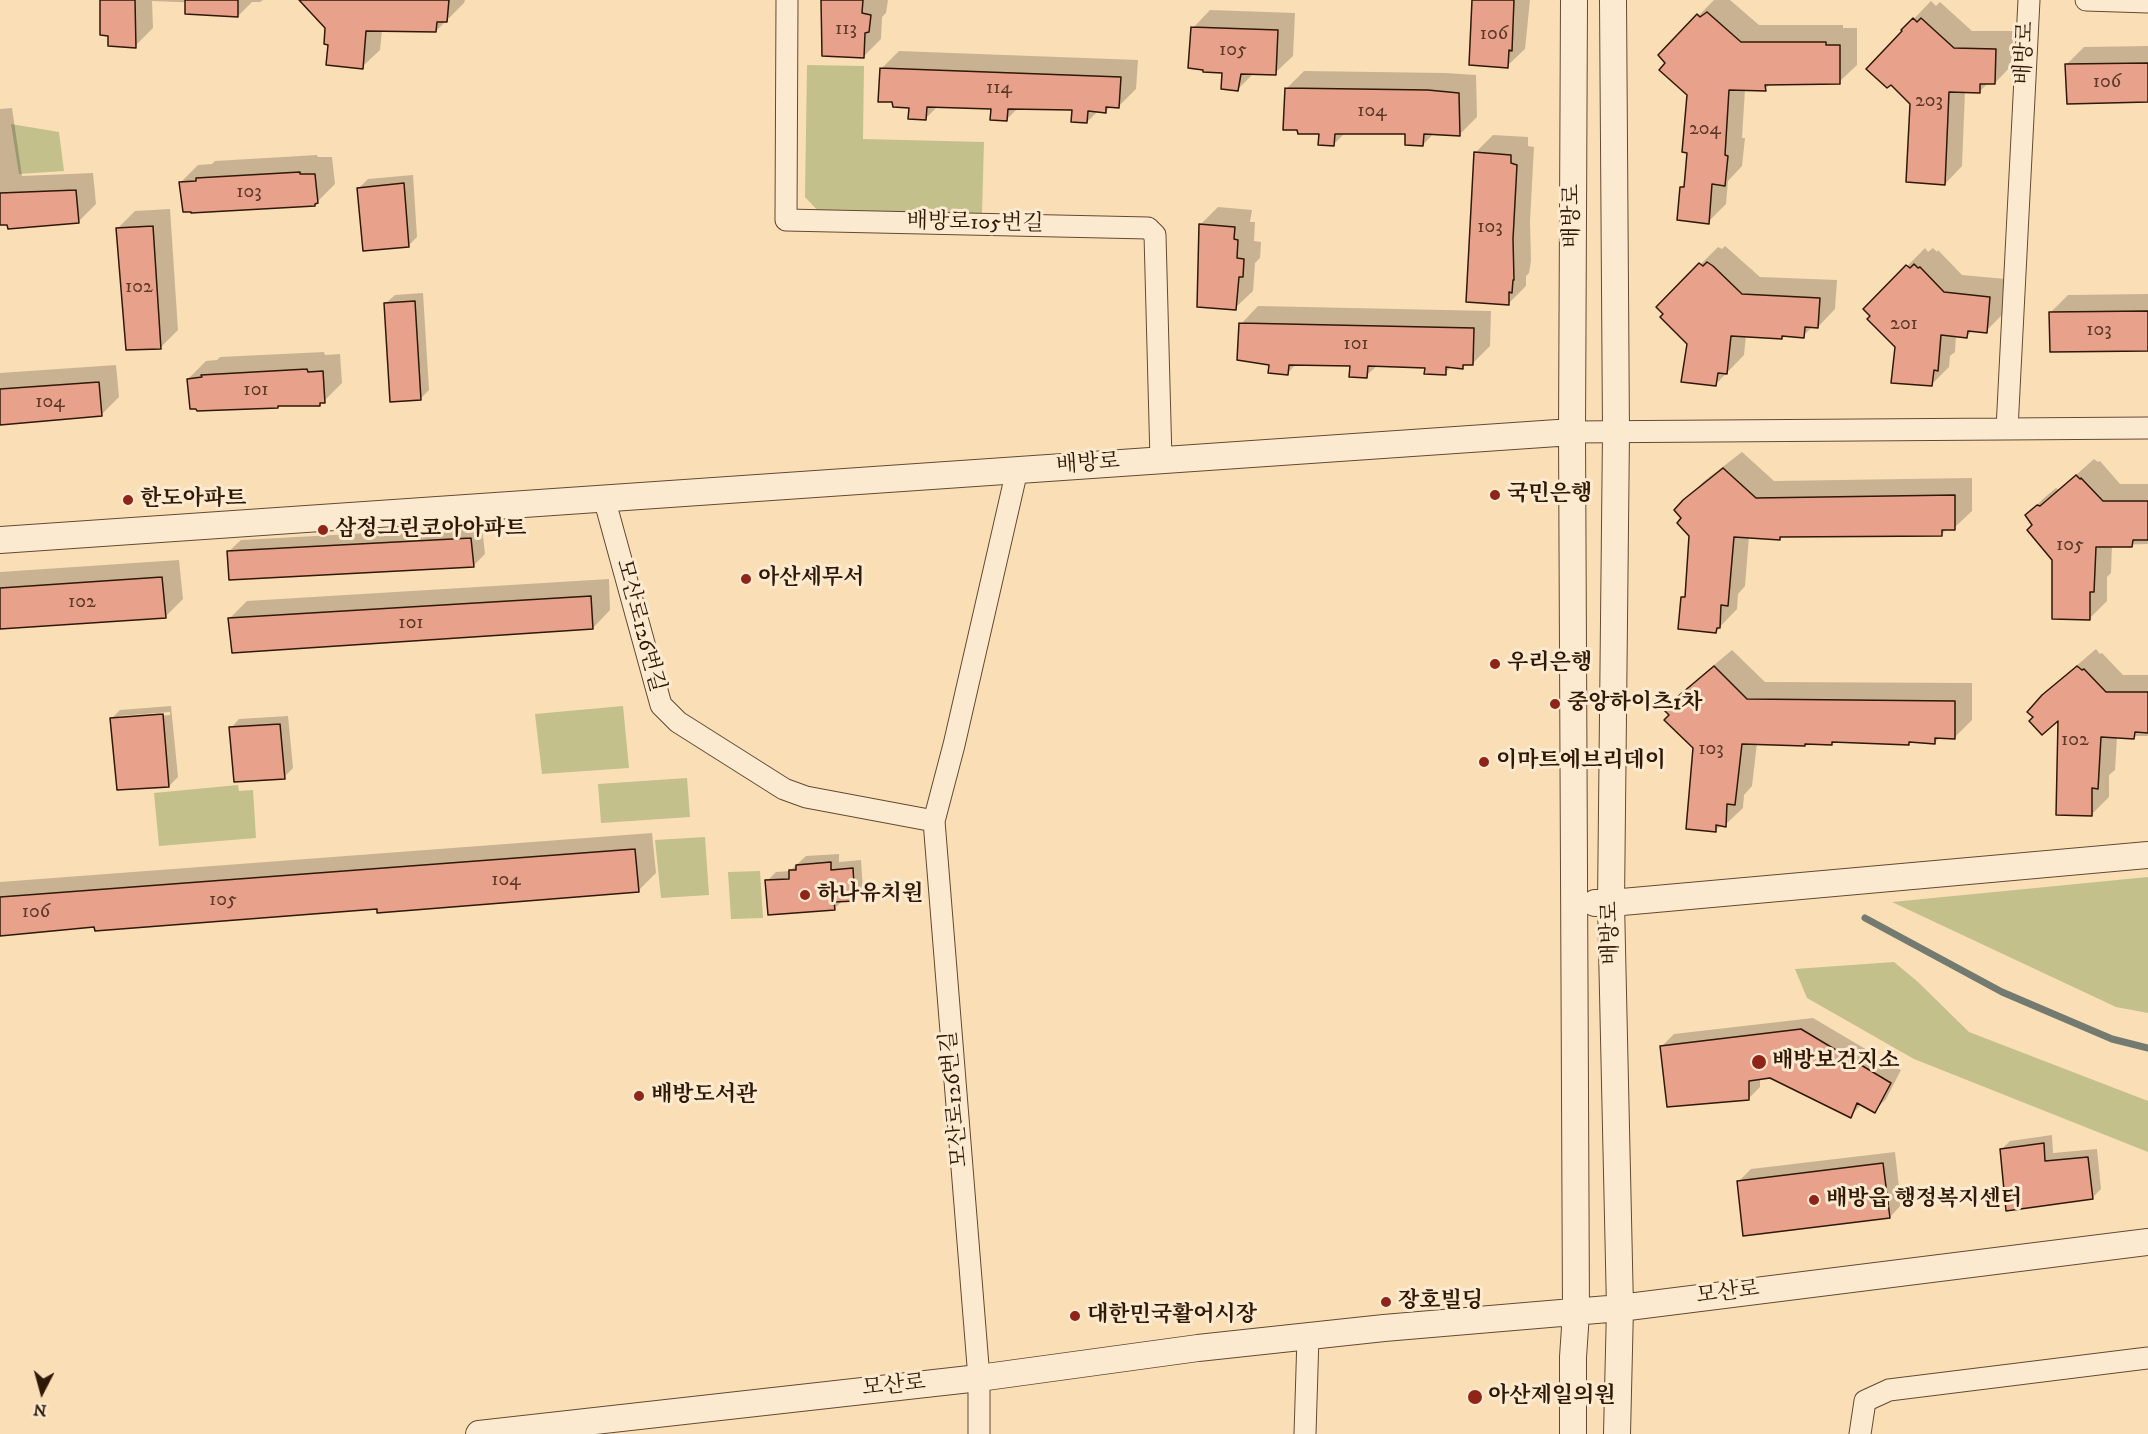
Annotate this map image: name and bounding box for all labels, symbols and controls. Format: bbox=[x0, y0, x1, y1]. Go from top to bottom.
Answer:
house number: 113 bbox=[835, 18, 857, 42]
street label: 배방로 bbox=[2011, 20, 2041, 86]
house number: 106 bbox=[1480, 23, 1508, 47]
house number: 105 bbox=[1219, 39, 1247, 63]
house number: 106 bbox=[2093, 71, 2121, 95]
house number: 114 bbox=[986, 77, 1012, 101]
house number: 203 bbox=[1915, 90, 1943, 114]
house number: 104 bbox=[1357, 100, 1387, 124]
house number: 204 bbox=[1689, 118, 1721, 142]
house number: 103 bbox=[236, 181, 262, 205]
street label: 배방로 bbox=[1560, 184, 1586, 248]
street label: 배방로105번길 bbox=[906, 210, 1044, 238]
house number: 103 bbox=[1477, 216, 1503, 240]
house number: 102 bbox=[125, 276, 153, 300]
house number: 201 bbox=[1890, 313, 1918, 337]
house number: 103 bbox=[2086, 319, 2112, 343]
house number: 101 bbox=[1343, 333, 1369, 357]
house number: 101 bbox=[243, 379, 269, 403]
house number: 104 bbox=[35, 391, 65, 415]
street label: 배방로 bbox=[1055, 450, 1121, 480]
place label: 국민은행 bbox=[1507, 482, 1592, 508]
place label: 한도아파트 bbox=[140, 487, 246, 513]
marker: 국민은행 bbox=[1488, 488, 1502, 502]
marker: 한도아파트 bbox=[121, 493, 135, 507]
place label: 삼정그린코아아파트 bbox=[335, 517, 526, 543]
marker: 삼정그린코아아파트 bbox=[316, 523, 330, 537]
house number: 105 bbox=[2056, 534, 2084, 558]
street label: 모산로126번길 bbox=[609, 557, 669, 695]
place label: 아산세무서 bbox=[758, 566, 864, 592]
marker: 아산세무서 bbox=[739, 572, 753, 586]
house number: 102 bbox=[68, 591, 96, 615]
house number: 101 bbox=[398, 612, 424, 636]
place label: 우리은행 bbox=[1507, 651, 1592, 677]
marker: 우리은행 bbox=[1488, 657, 1502, 671]
place label: 중앙하이츠1차 bbox=[1567, 691, 1703, 717]
marker: 중앙하이츠1차 bbox=[1548, 697, 1562, 711]
house number: 102 bbox=[2061, 729, 2089, 753]
house number: 103 bbox=[1698, 738, 1724, 762]
place label: 이마트에브리데이 bbox=[1496, 749, 1666, 775]
marker: 이마트에브리데이 bbox=[1477, 755, 1491, 769]
house number: 104 bbox=[491, 869, 521, 893]
place label: 하나유치원 bbox=[817, 882, 923, 908]
marker: 하나유치원 bbox=[798, 888, 812, 902]
house number: 105 bbox=[209, 889, 237, 913]
house number: 106 bbox=[22, 901, 50, 925]
street label: 배방로 bbox=[1598, 901, 1626, 965]
street label: 모산로126번길 bbox=[937, 1030, 975, 1168]
place label: 배방보건지소 bbox=[1772, 1049, 1900, 1075]
marker: 배방보건지소 bbox=[1750, 1053, 1768, 1071]
place label: 배방도서관 bbox=[651, 1083, 757, 1109]
marker: 배방도서관 bbox=[632, 1089, 646, 1103]
place label: 배방읍 행정복지센터 bbox=[1826, 1187, 2022, 1213]
marker: 배방읍 행정복지센터 bbox=[1807, 1193, 1821, 1207]
street label: 모산로 bbox=[1695, 1277, 1761, 1311]
place label: 장호빌딩 bbox=[1398, 1289, 1483, 1315]
marker: 장호빌딩 bbox=[1379, 1295, 1393, 1309]
place label: 대한민국활어시장 bbox=[1087, 1303, 1257, 1329]
marker: 대한민국활어시장 bbox=[1068, 1309, 1082, 1323]
north arrow bbox=[12, 1362, 72, 1422]
street label: 모산로 bbox=[861, 1371, 927, 1403]
place label: 아산제일의원 bbox=[1488, 1384, 1616, 1410]
marker: 아산제일의원 bbox=[1466, 1388, 1484, 1406]
text: N bbox=[33, 1399, 48, 1421]

